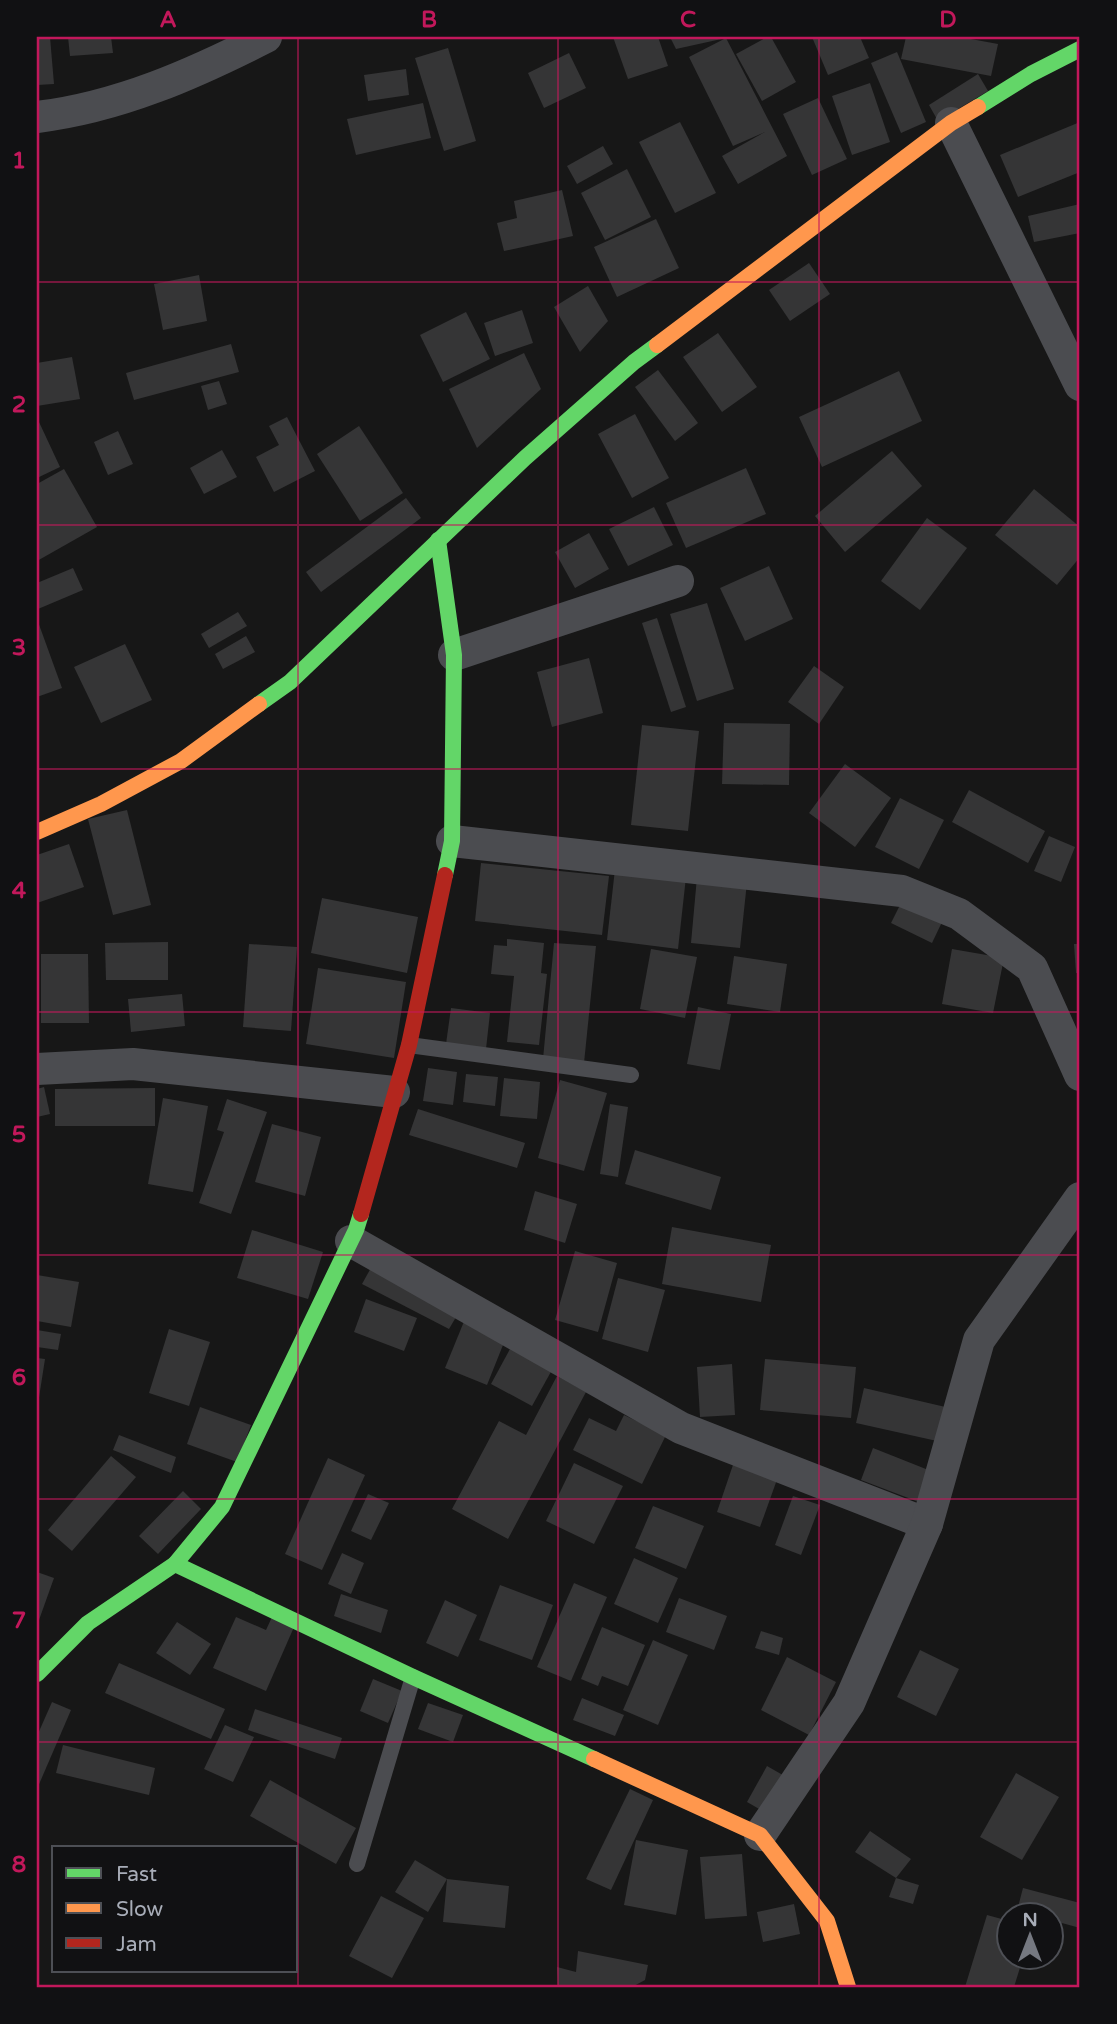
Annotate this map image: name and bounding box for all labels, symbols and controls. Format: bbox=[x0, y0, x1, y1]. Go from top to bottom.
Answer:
text: A bbox=[159, 6, 177, 34]
text: B bbox=[421, 6, 437, 34]
text: C bbox=[680, 6, 696, 34]
text: D bbox=[939, 6, 957, 34]
text: 1 bbox=[12, 147, 26, 175]
text: 2 bbox=[12, 391, 26, 419]
text: 3 bbox=[12, 634, 26, 662]
text: 4 bbox=[12, 877, 27, 905]
text: 5 bbox=[12, 1121, 26, 1149]
text: 6 bbox=[12, 1364, 26, 1392]
text: 7 bbox=[12, 1607, 26, 1635]
legend bbox=[52, 1846, 298, 1972]
text: 8 bbox=[12, 1851, 26, 1879]
text: Fast bbox=[116, 1862, 157, 1887]
text: Slow bbox=[116, 1897, 164, 1922]
north arrow bbox=[995, 1902, 1064, 1972]
text: N bbox=[1022, 1909, 1038, 1931]
text: Jam bbox=[116, 1932, 157, 1957]

